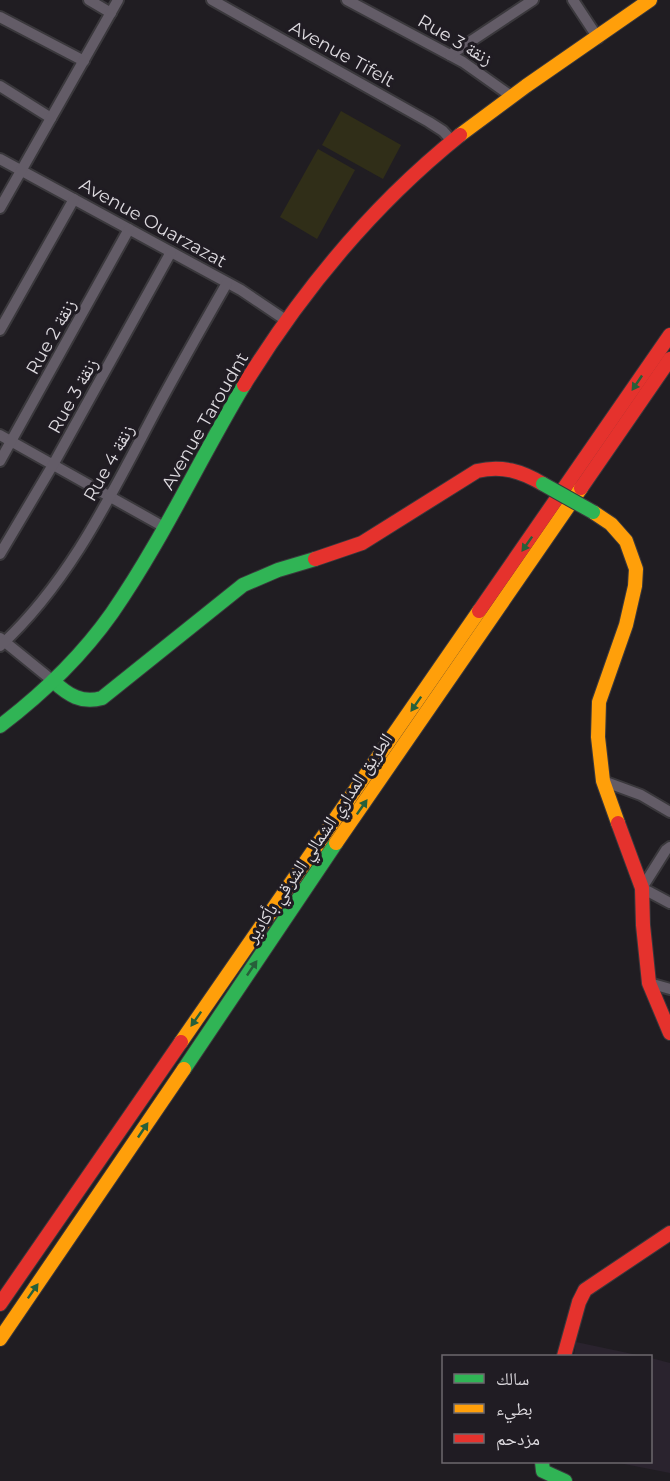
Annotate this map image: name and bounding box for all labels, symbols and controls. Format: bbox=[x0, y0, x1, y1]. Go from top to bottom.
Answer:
street label: Rue 3 زنقة bbox=[414, 10, 496, 70]
street label: Avenue Tifelt bbox=[286, 16, 398, 92]
street label: Avenue Ouarzazat bbox=[76, 173, 230, 273]
street label: Rue 2 زنقة bbox=[21, 295, 81, 378]
street label: Avenue Taroudnt bbox=[157, 348, 253, 494]
street label: Rue 3 زنقة bbox=[43, 355, 103, 437]
one-way arrow bbox=[631, 375, 643, 391]
street label: Rue 4 زنقة bbox=[79, 421, 139, 505]
one-way arrow bbox=[522, 536, 533, 552]
one-way arrow bbox=[410, 696, 422, 712]
street label: الطريق المداري الشمالي الشرقي بأكادير bbox=[240, 729, 400, 950]
one-way arrow bbox=[356, 799, 367, 815]
one-way arrow bbox=[246, 960, 257, 976]
one-way arrow bbox=[190, 1011, 202, 1027]
one-way arrow bbox=[137, 1122, 148, 1138]
one-way arrow bbox=[27, 1283, 38, 1299]
legend bbox=[442, 1355, 652, 1463]
text: سالك bbox=[496, 1368, 529, 1390]
text: بطيء bbox=[496, 1398, 533, 1424]
text: مزدحم bbox=[496, 1428, 540, 1451]

